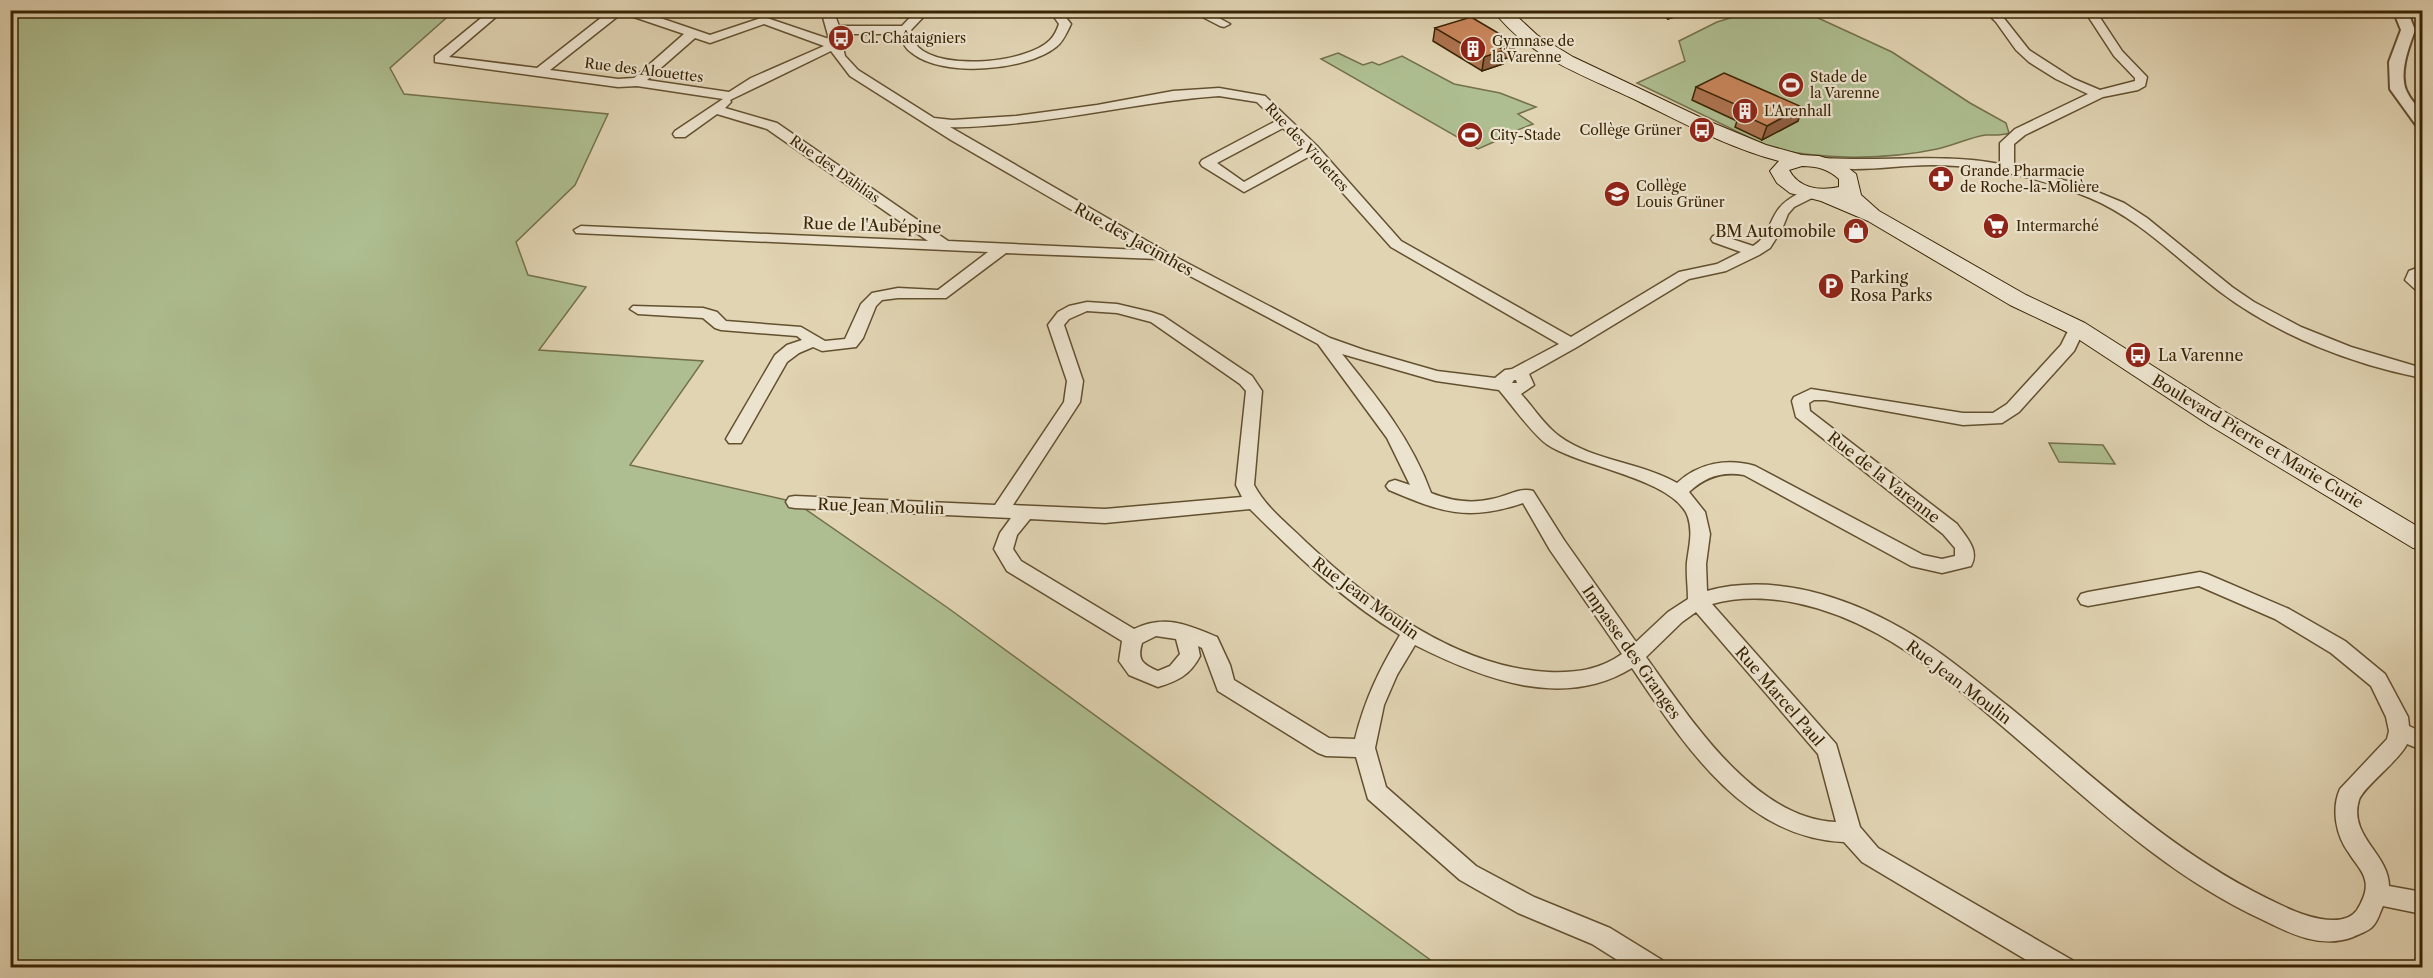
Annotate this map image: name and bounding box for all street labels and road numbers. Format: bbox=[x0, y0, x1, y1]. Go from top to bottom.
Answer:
street label: Rue des Alouettes bbox=[584, 54, 704, 86]
street label: Rue des Violettes bbox=[1261, 99, 1353, 195]
street label: Rue des Dahlias bbox=[786, 131, 884, 207]
street label: Rue des Jacinthes bbox=[1071, 198, 1197, 280]
street label: Rue de l'Aubépine bbox=[802, 213, 942, 237]
street label: Boulevard Pierre et Marie Curie bbox=[2149, 370, 2367, 512]
street label: Rue de la Varenne bbox=[1824, 427, 1944, 527]
street label: Rue Jean Moulin bbox=[817, 494, 945, 518]
street label: Rue Jean Moulin bbox=[1309, 553, 1423, 643]
street label: Impasse des Granges bbox=[1578, 581, 1686, 723]
street label: Rue Jean Moulin bbox=[1902, 636, 2016, 728]
street label: Rue Marcel Paul bbox=[1731, 642, 1829, 750]

